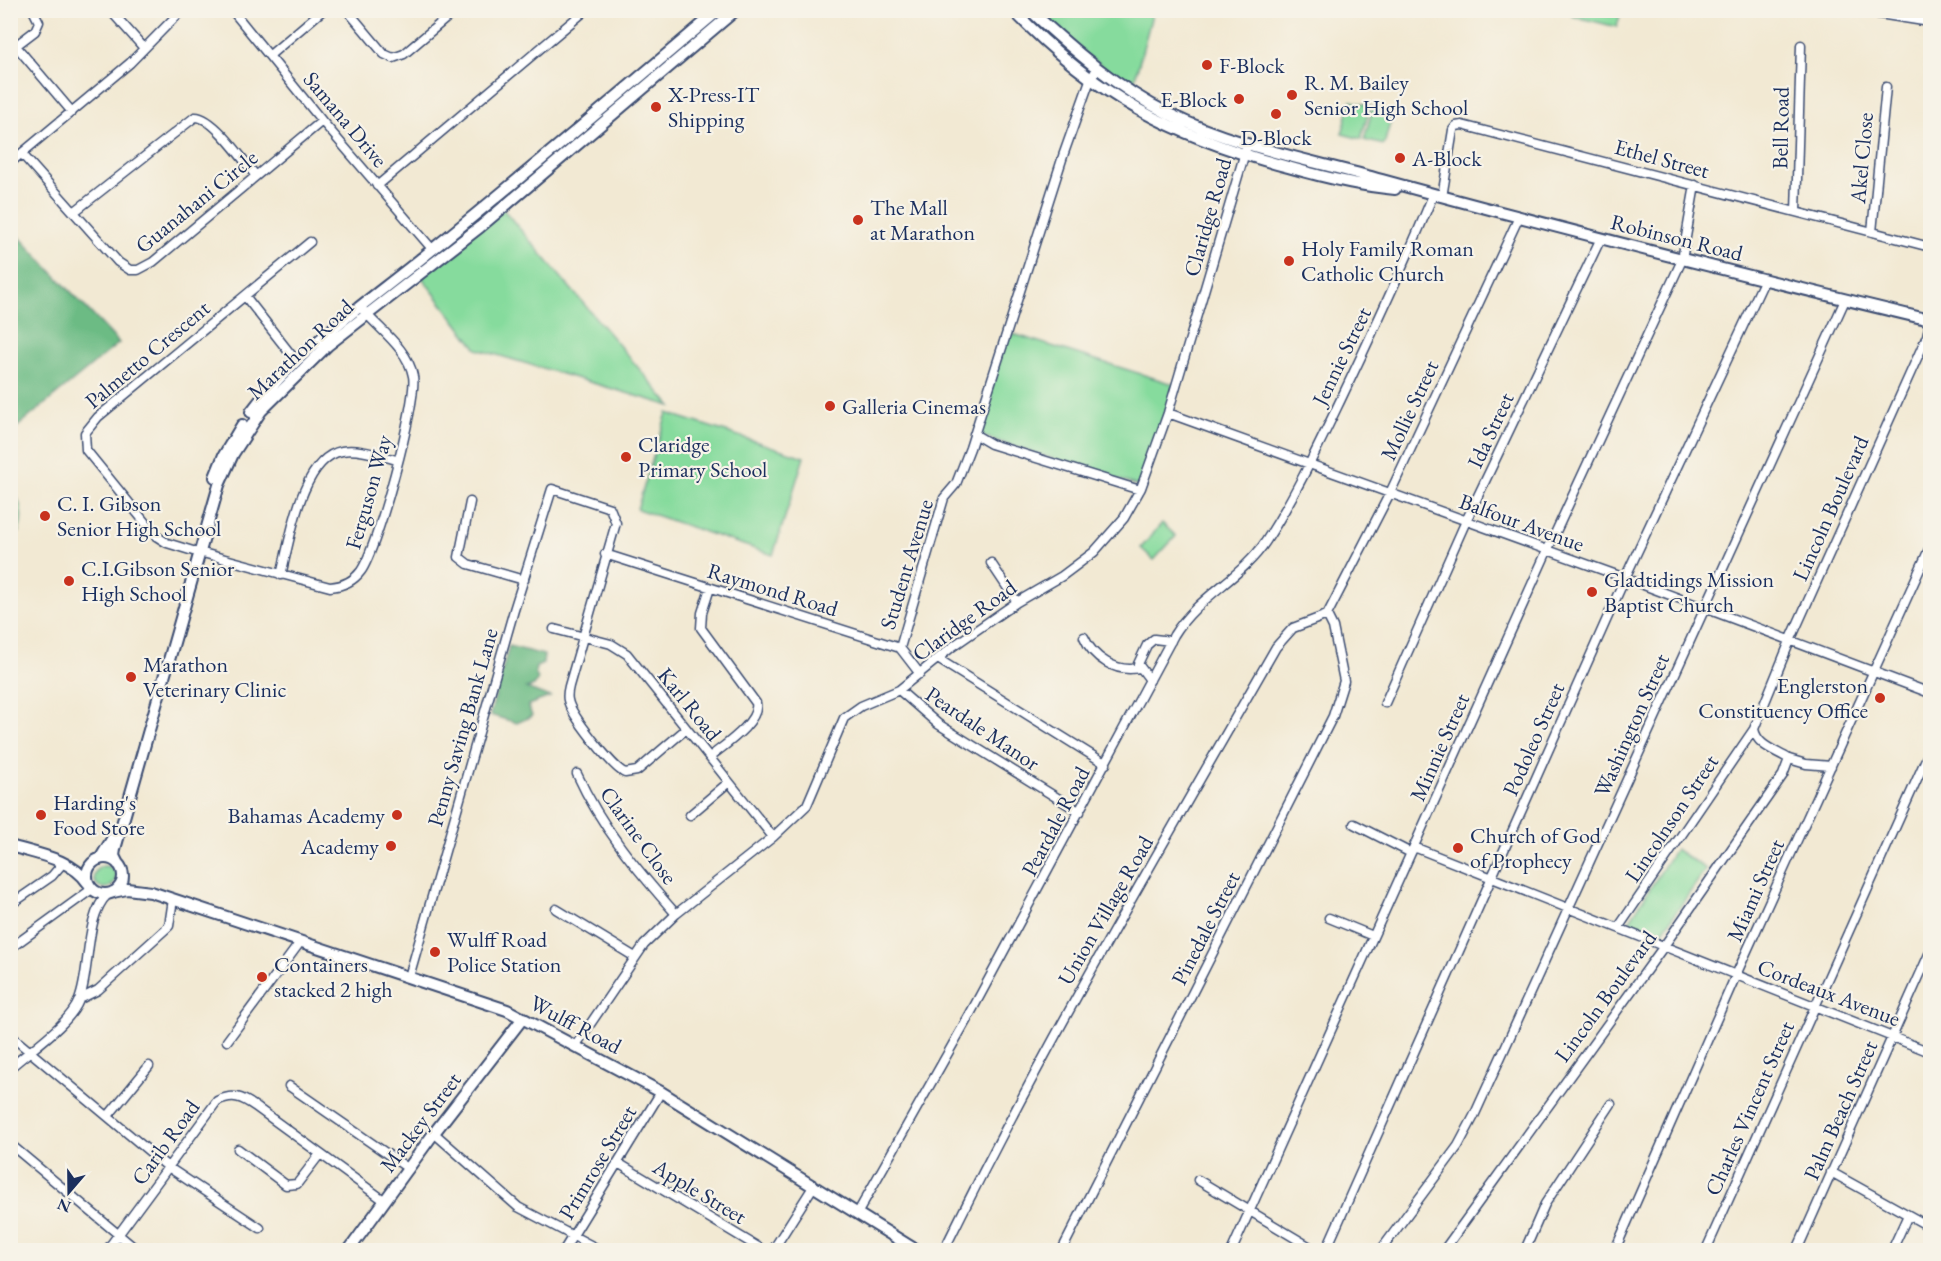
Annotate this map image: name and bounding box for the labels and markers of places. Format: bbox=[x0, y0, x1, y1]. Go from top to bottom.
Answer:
place label: F-Block bbox=[1219, 51, 1285, 80]
marker: F-Block bbox=[1200, 58, 1214, 72]
place label: R. M. Bailey Senior High School bbox=[1304, 68, 1468, 122]
place label: X-Press-IT Shipping bbox=[667, 80, 759, 134]
place label: E-Block bbox=[1160, 85, 1228, 114]
marker: R. M. Bailey Senior High School bbox=[1285, 88, 1299, 102]
marker: E-Block bbox=[1232, 92, 1246, 106]
marker: X-Press-IT Shipping bbox=[649, 100, 663, 114]
marker: D-Block bbox=[1269, 107, 1283, 121]
place label: D-Block bbox=[1241, 123, 1312, 152]
place label: A-Block bbox=[1411, 144, 1482, 173]
marker: A-Block bbox=[1393, 151, 1407, 165]
place label: The Mall at Marathon bbox=[870, 193, 976, 247]
marker: The Mall at Marathon bbox=[851, 213, 865, 227]
place label: Holy Family Roman Catholic Church bbox=[1301, 234, 1474, 288]
marker: Holy Family Roman Catholic Church bbox=[1282, 254, 1296, 268]
place label: Galleria Cinemas bbox=[842, 392, 986, 421]
marker: Galleria Cinemas bbox=[823, 399, 837, 413]
place label: Claridge Primary School bbox=[638, 430, 767, 484]
marker: Claridge Primary School bbox=[619, 450, 633, 464]
place label: C. I. Gibson Senior High School bbox=[57, 489, 221, 543]
marker: C. I. Gibson Senior High School bbox=[38, 509, 52, 523]
place label: C.I.Gibson Senior High School bbox=[81, 554, 235, 608]
place label: Gladtidings Mission Baptist Church bbox=[1604, 565, 1774, 619]
marker: C.I.Gibson Senior High School bbox=[62, 574, 76, 588]
marker: Gladtidings Mission Baptist Church bbox=[1585, 585, 1599, 599]
place label: Marathon Veterinary Clinic bbox=[143, 650, 286, 704]
marker: Marathon Veterinary Clinic bbox=[124, 670, 138, 684]
place label: Englerston Constituency Office bbox=[1698, 671, 1868, 725]
marker: Englerston Constituency Office bbox=[1873, 691, 1887, 705]
place label: Harding's Food Store bbox=[53, 788, 145, 842]
place label: Bahamas Academy bbox=[228, 801, 385, 830]
marker: Harding's Food Store bbox=[34, 808, 48, 822]
marker: Bahamas Academy bbox=[390, 808, 404, 822]
place label: Church of God of Prophecy bbox=[1470, 821, 1602, 875]
place label: Academy bbox=[300, 832, 379, 861]
marker: Academy bbox=[384, 839, 398, 853]
marker: Church of God of Prophecy bbox=[1451, 841, 1465, 855]
place label: Wulff Road Police Station bbox=[447, 925, 562, 979]
marker: Wulff Road Police Station bbox=[428, 945, 442, 959]
place label: Containers stacked 2 high bbox=[274, 950, 393, 1004]
marker: Containers stacked 2 high bbox=[255, 970, 269, 984]

